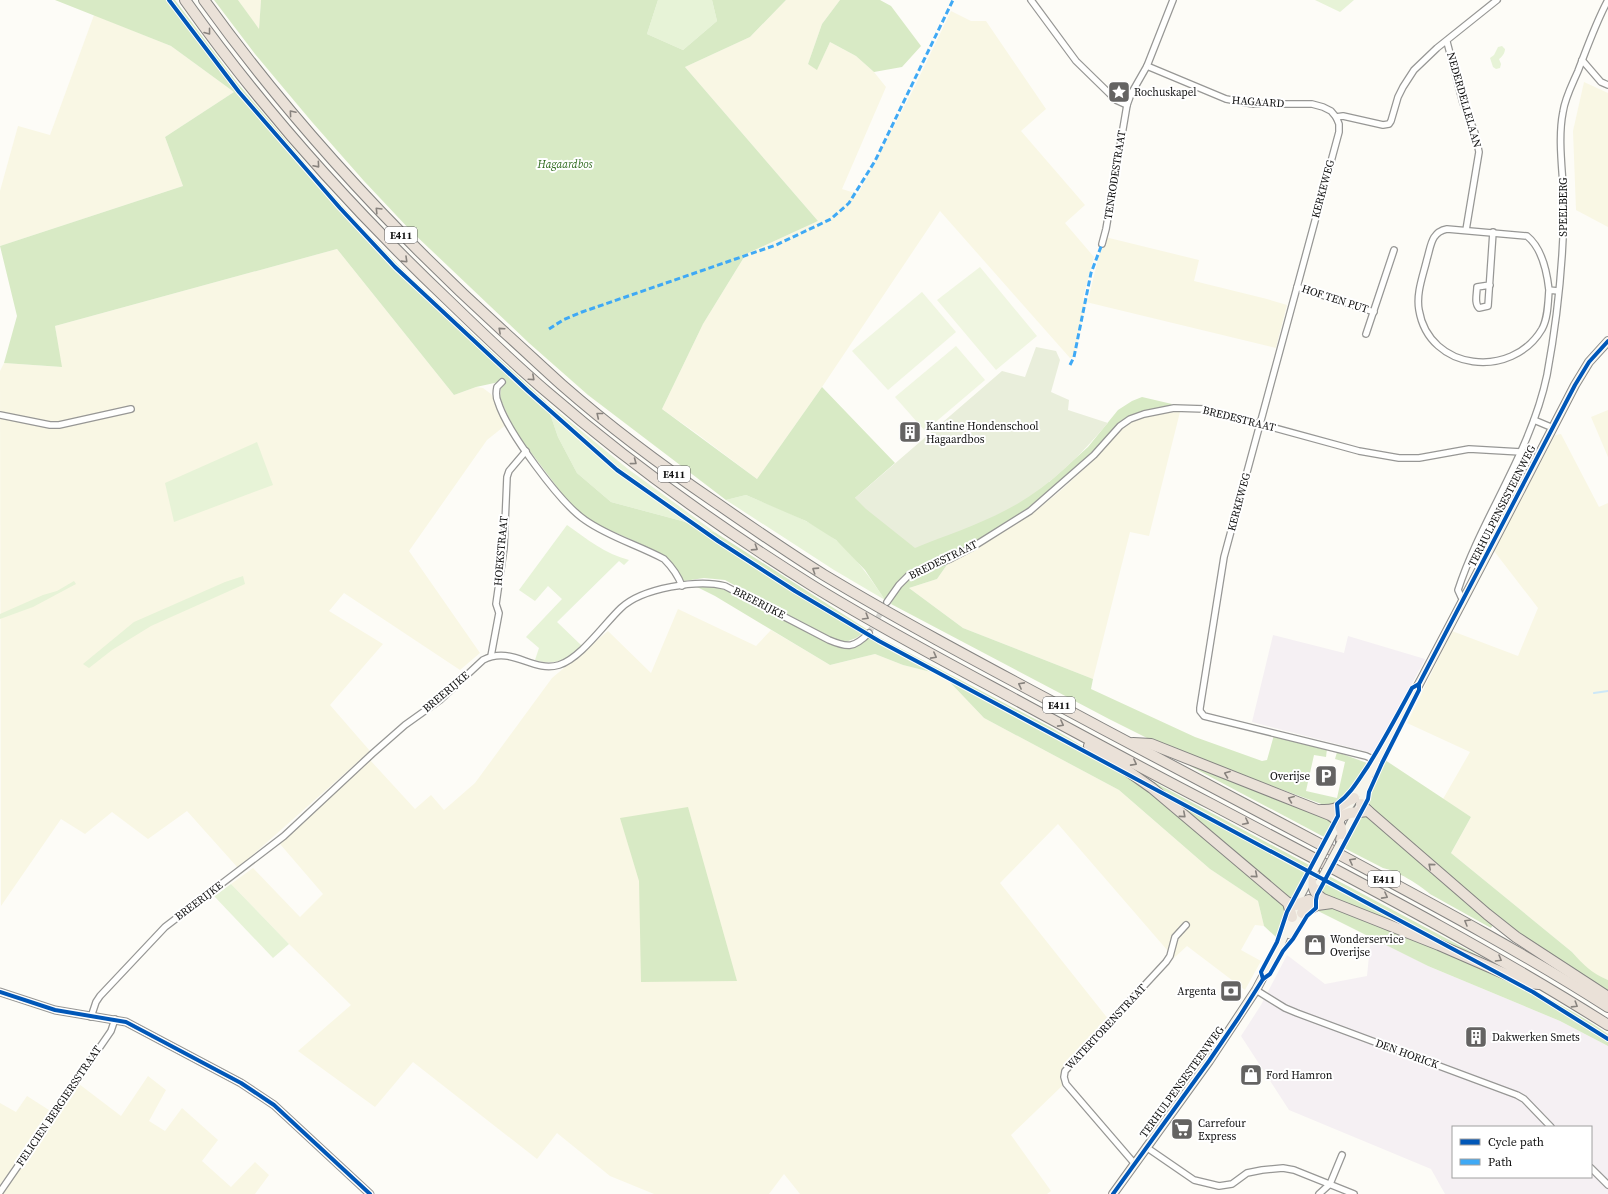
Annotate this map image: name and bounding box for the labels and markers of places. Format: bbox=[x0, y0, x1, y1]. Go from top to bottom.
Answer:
place icon: Rochuskapel bbox=[1106, 79, 1132, 105]
place label: Rochuskapel bbox=[1134, 85, 1197, 100]
building icon: Kantine Hondenschool Hagaardbos bbox=[897, 419, 923, 445]
place label: Kantine Hondenschool Hagaardbos bbox=[926, 419, 1039, 447]
parking icon: Overijse bbox=[1313, 763, 1339, 789]
place label: Overijse bbox=[1270, 769, 1310, 784]
shop icon: Wonderservice Overijse bbox=[1302, 932, 1328, 958]
place label: Wonderservice Overijse bbox=[1330, 932, 1404, 960]
bank icon: Argenta bbox=[1218, 978, 1244, 1004]
place label: Argenta bbox=[1177, 984, 1216, 999]
building icon: Dakwerken Smets bbox=[1463, 1024, 1489, 1050]
place label: Dakwerken Smets bbox=[1492, 1030, 1580, 1045]
shop icon: Ford Hamron bbox=[1238, 1062, 1264, 1088]
place label: Ford Hamron bbox=[1266, 1068, 1333, 1083]
supermarket icon: Carrefour Express bbox=[1169, 1116, 1195, 1142]
place label: Carrefour Express bbox=[1198, 1116, 1246, 1144]

